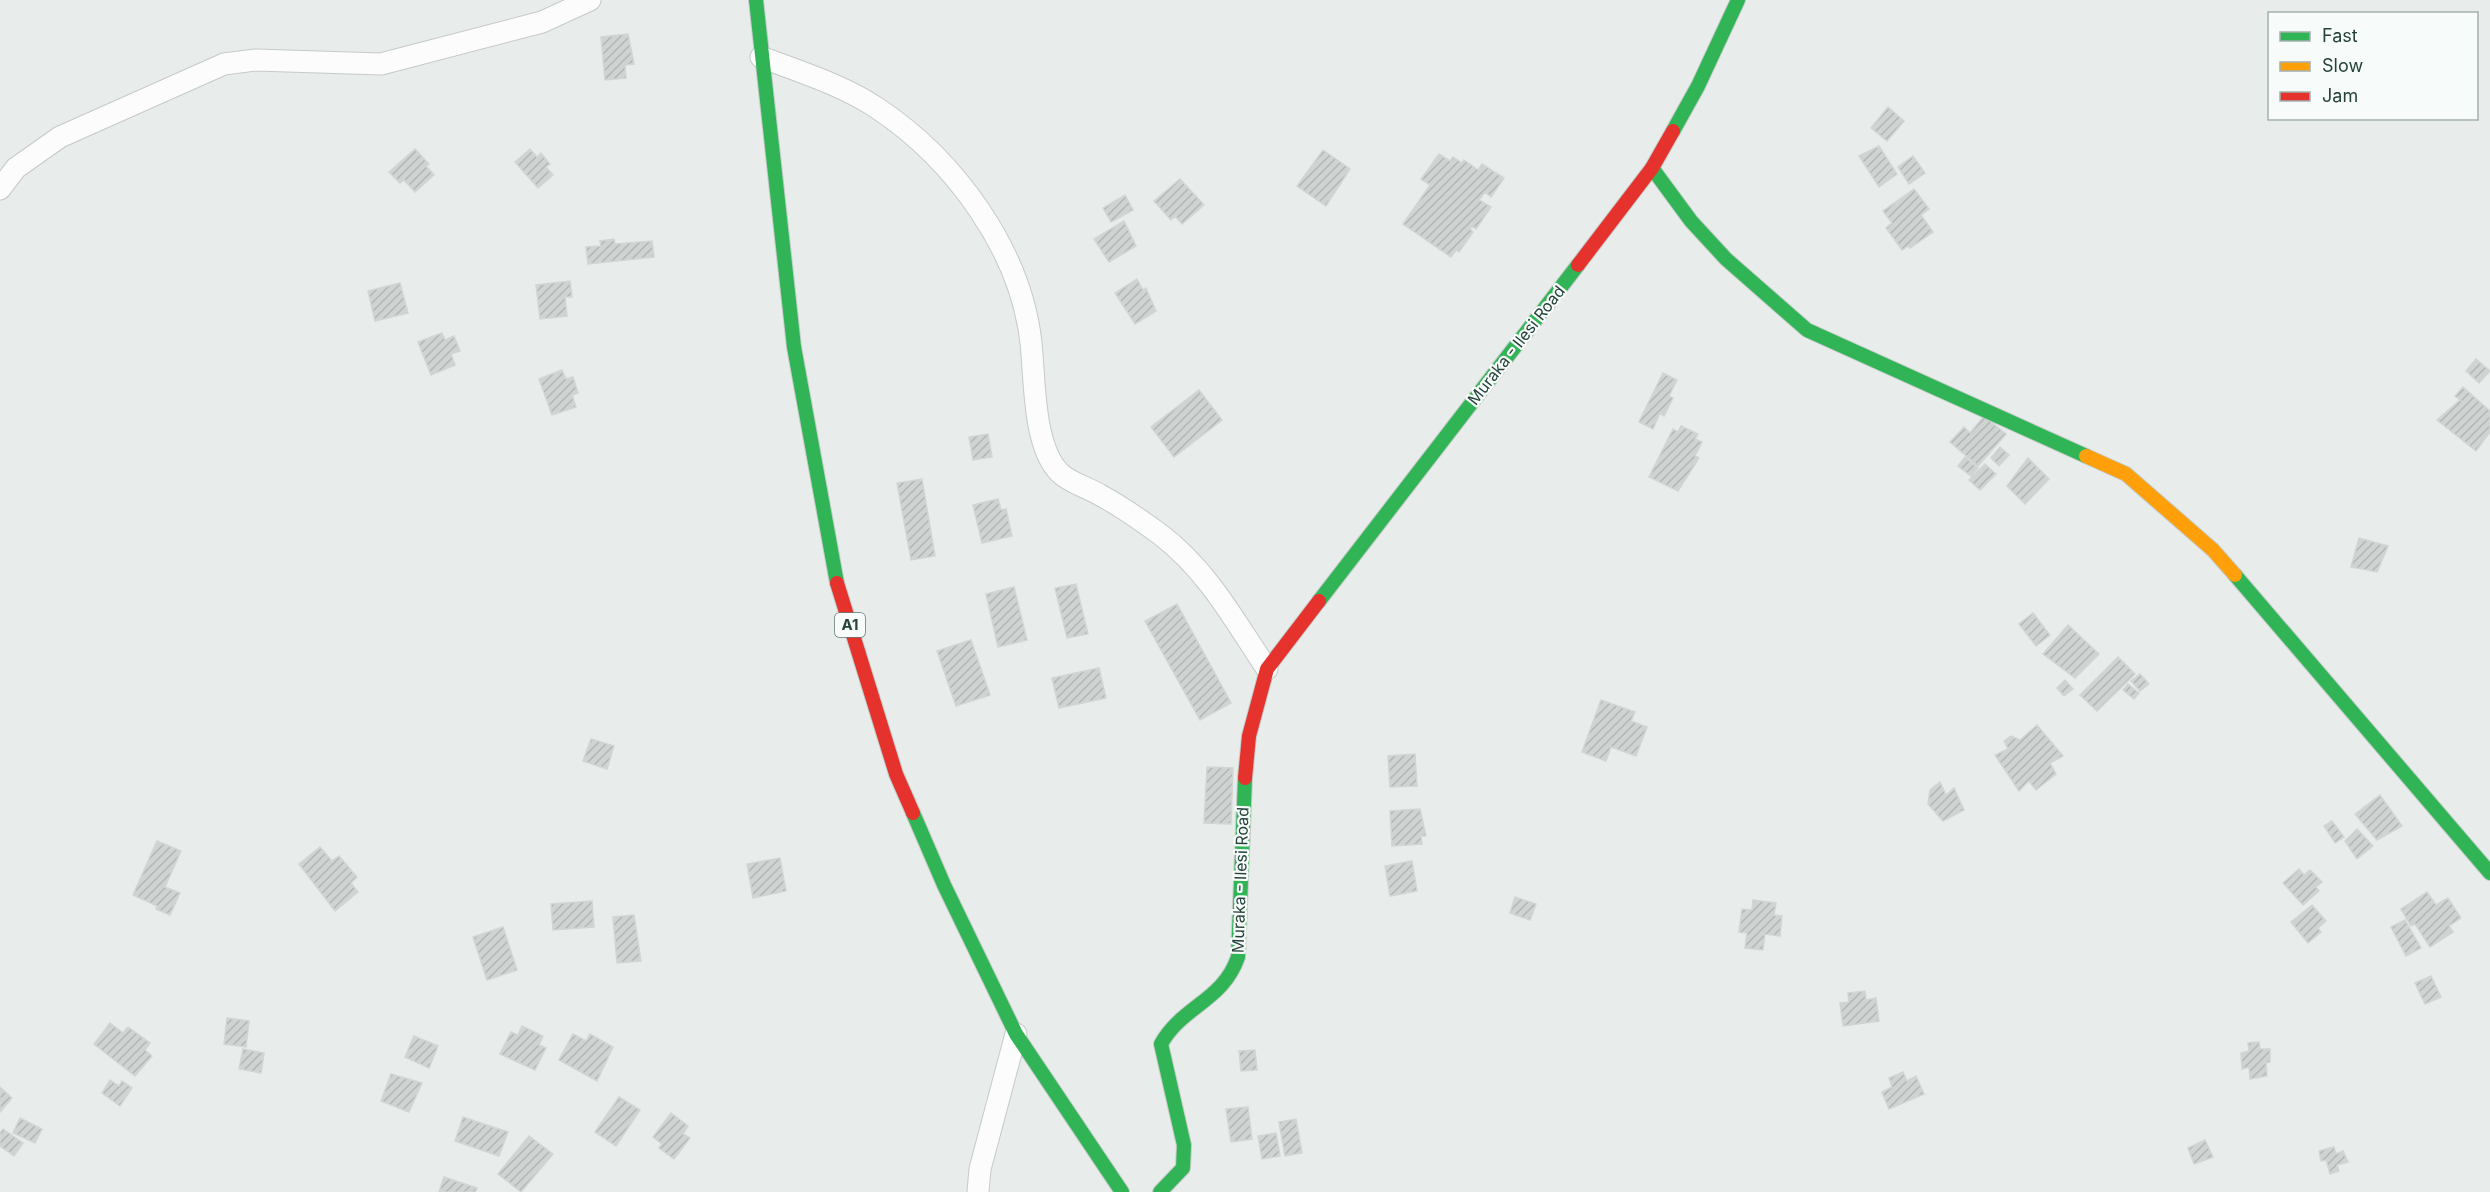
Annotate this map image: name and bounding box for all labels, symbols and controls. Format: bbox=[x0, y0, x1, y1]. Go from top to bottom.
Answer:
legend bbox=[2268, 12, 2478, 120]
text: Fast bbox=[2322, 25, 2358, 46]
text: Slow bbox=[2322, 55, 2363, 76]
text: Jam bbox=[2322, 85, 2358, 106]
street label: Muraka - Ilesi Road bbox=[1463, 281, 1569, 409]
road number: A1 bbox=[835, 613, 865, 637]
street label: Muraka - Ilesi Road bbox=[1227, 807, 1253, 953]

